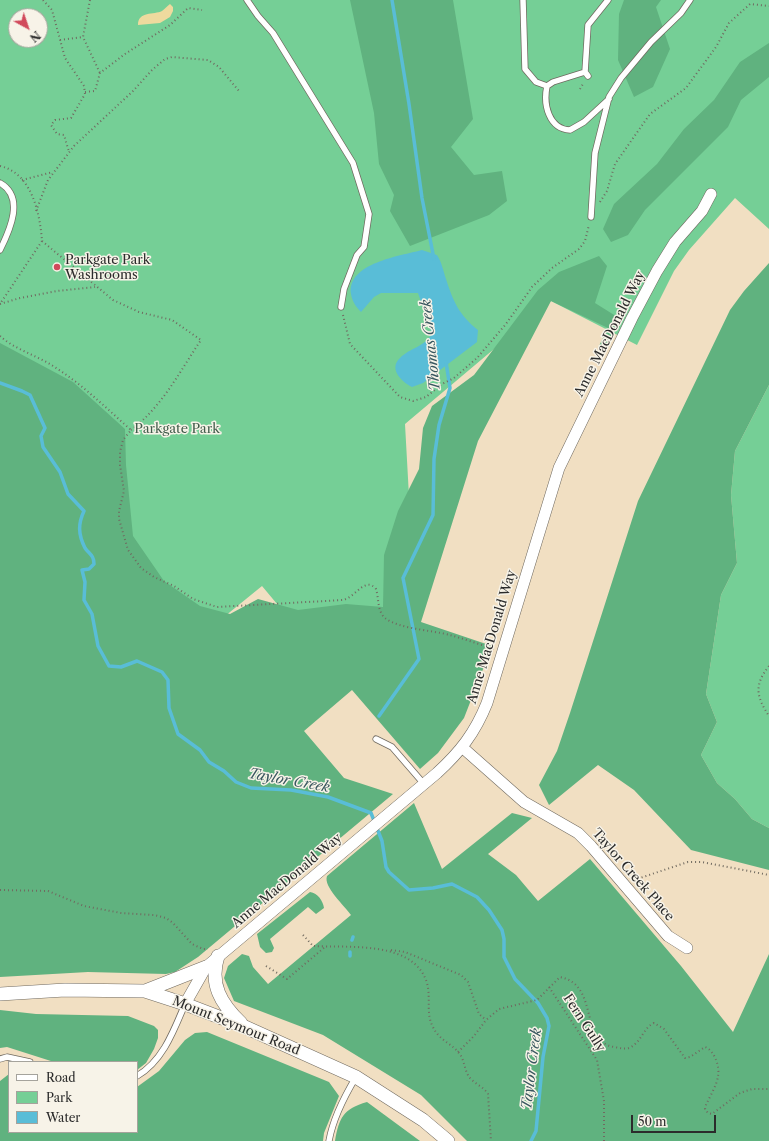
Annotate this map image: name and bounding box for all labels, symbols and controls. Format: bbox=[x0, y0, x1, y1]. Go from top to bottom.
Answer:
north arrow bbox=[8, 8, 48, 48]
text: N bbox=[27, 28, 43, 45]
place label: Parkgate Park Washrooms bbox=[65, 252, 150, 283]
marker: Parkgate Park Washrooms bbox=[52, 262, 62, 272]
street label: Anne MacDonald Way bbox=[572, 269, 648, 399]
water label: Thomas Creek bbox=[418, 299, 444, 391]
park label: Parkgate Park bbox=[134, 421, 220, 437]
street label: Anne MacDonald Way bbox=[464, 568, 520, 706]
water label: Taylor Creek bbox=[247, 766, 331, 796]
street label: Taylor Creek Place bbox=[589, 826, 677, 924]
street label: Anne MacDonald Way bbox=[229, 830, 345, 932]
street label: Fern Gully bbox=[560, 991, 608, 1055]
street label: Mount Seymour Road bbox=[170, 993, 302, 1059]
water label: Taylor Creek bbox=[519, 1027, 545, 1111]
legend bbox=[8, 1061, 138, 1133]
text: Road bbox=[46, 1070, 76, 1085]
text: Park bbox=[46, 1090, 72, 1105]
scale bar bbox=[633, 1107, 718, 1133]
text: Water bbox=[46, 1110, 80, 1125]
text: 50 m bbox=[638, 1114, 667, 1129]

